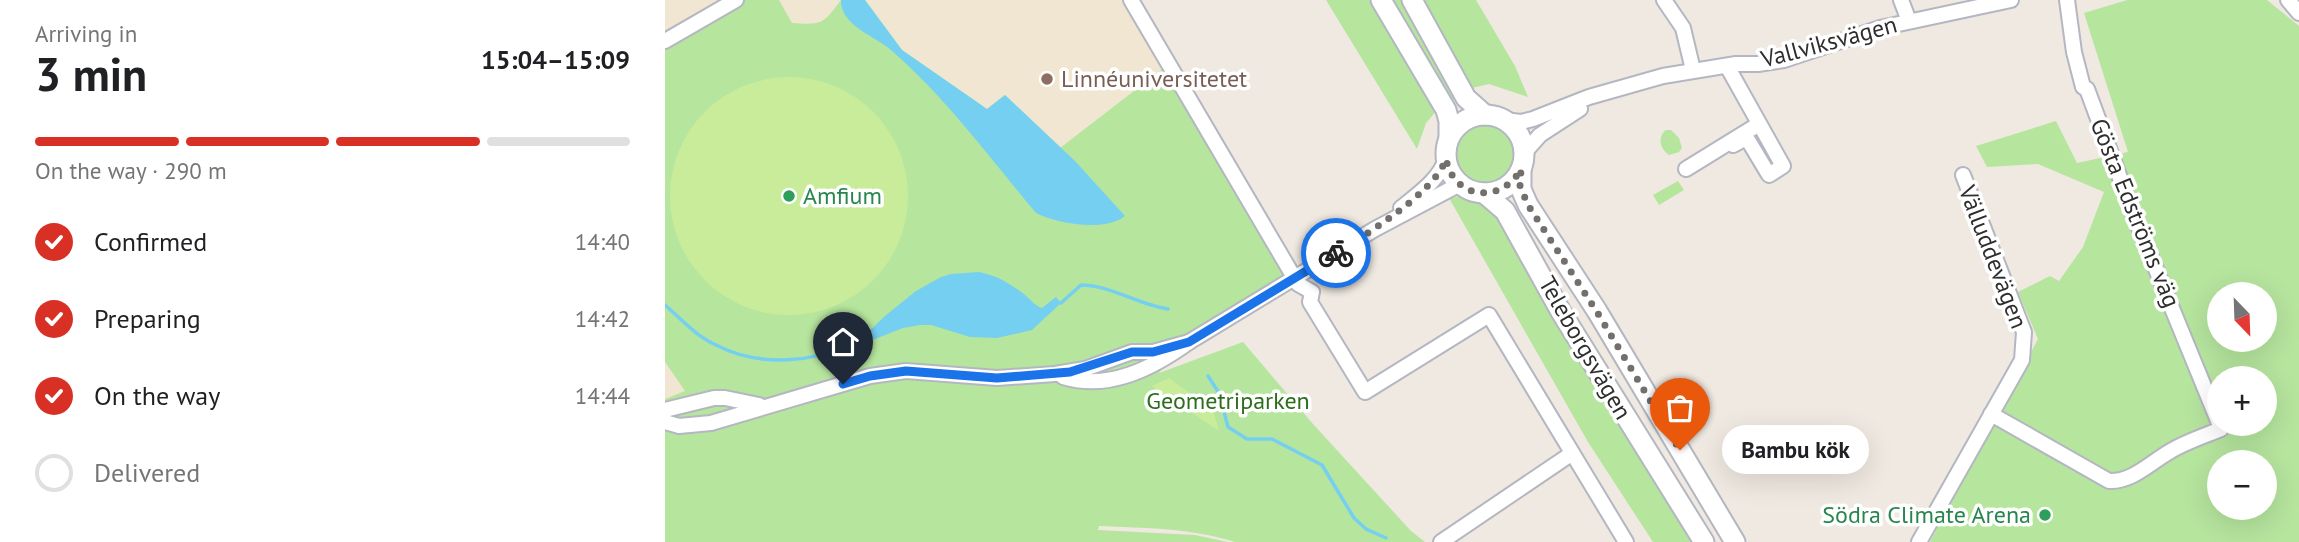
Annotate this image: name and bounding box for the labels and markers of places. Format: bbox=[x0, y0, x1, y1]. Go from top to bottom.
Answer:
place label: Linnéuniversitetet bbox=[1061, 63, 1247, 94]
marker: Linnéuniversitetet bbox=[1039, 71, 1055, 87]
place label: Amfium bbox=[803, 180, 882, 211]
marker: Amfium bbox=[781, 188, 797, 204]
pin bbox=[813, 312, 873, 384]
pin bbox=[1650, 378, 1710, 450]
callout: Bambu kök bbox=[1722, 426, 1869, 475]
place label: Södra Climate Arena bbox=[1822, 499, 2031, 530]
marker: Södra Climate Arena bbox=[2037, 507, 2053, 523]

